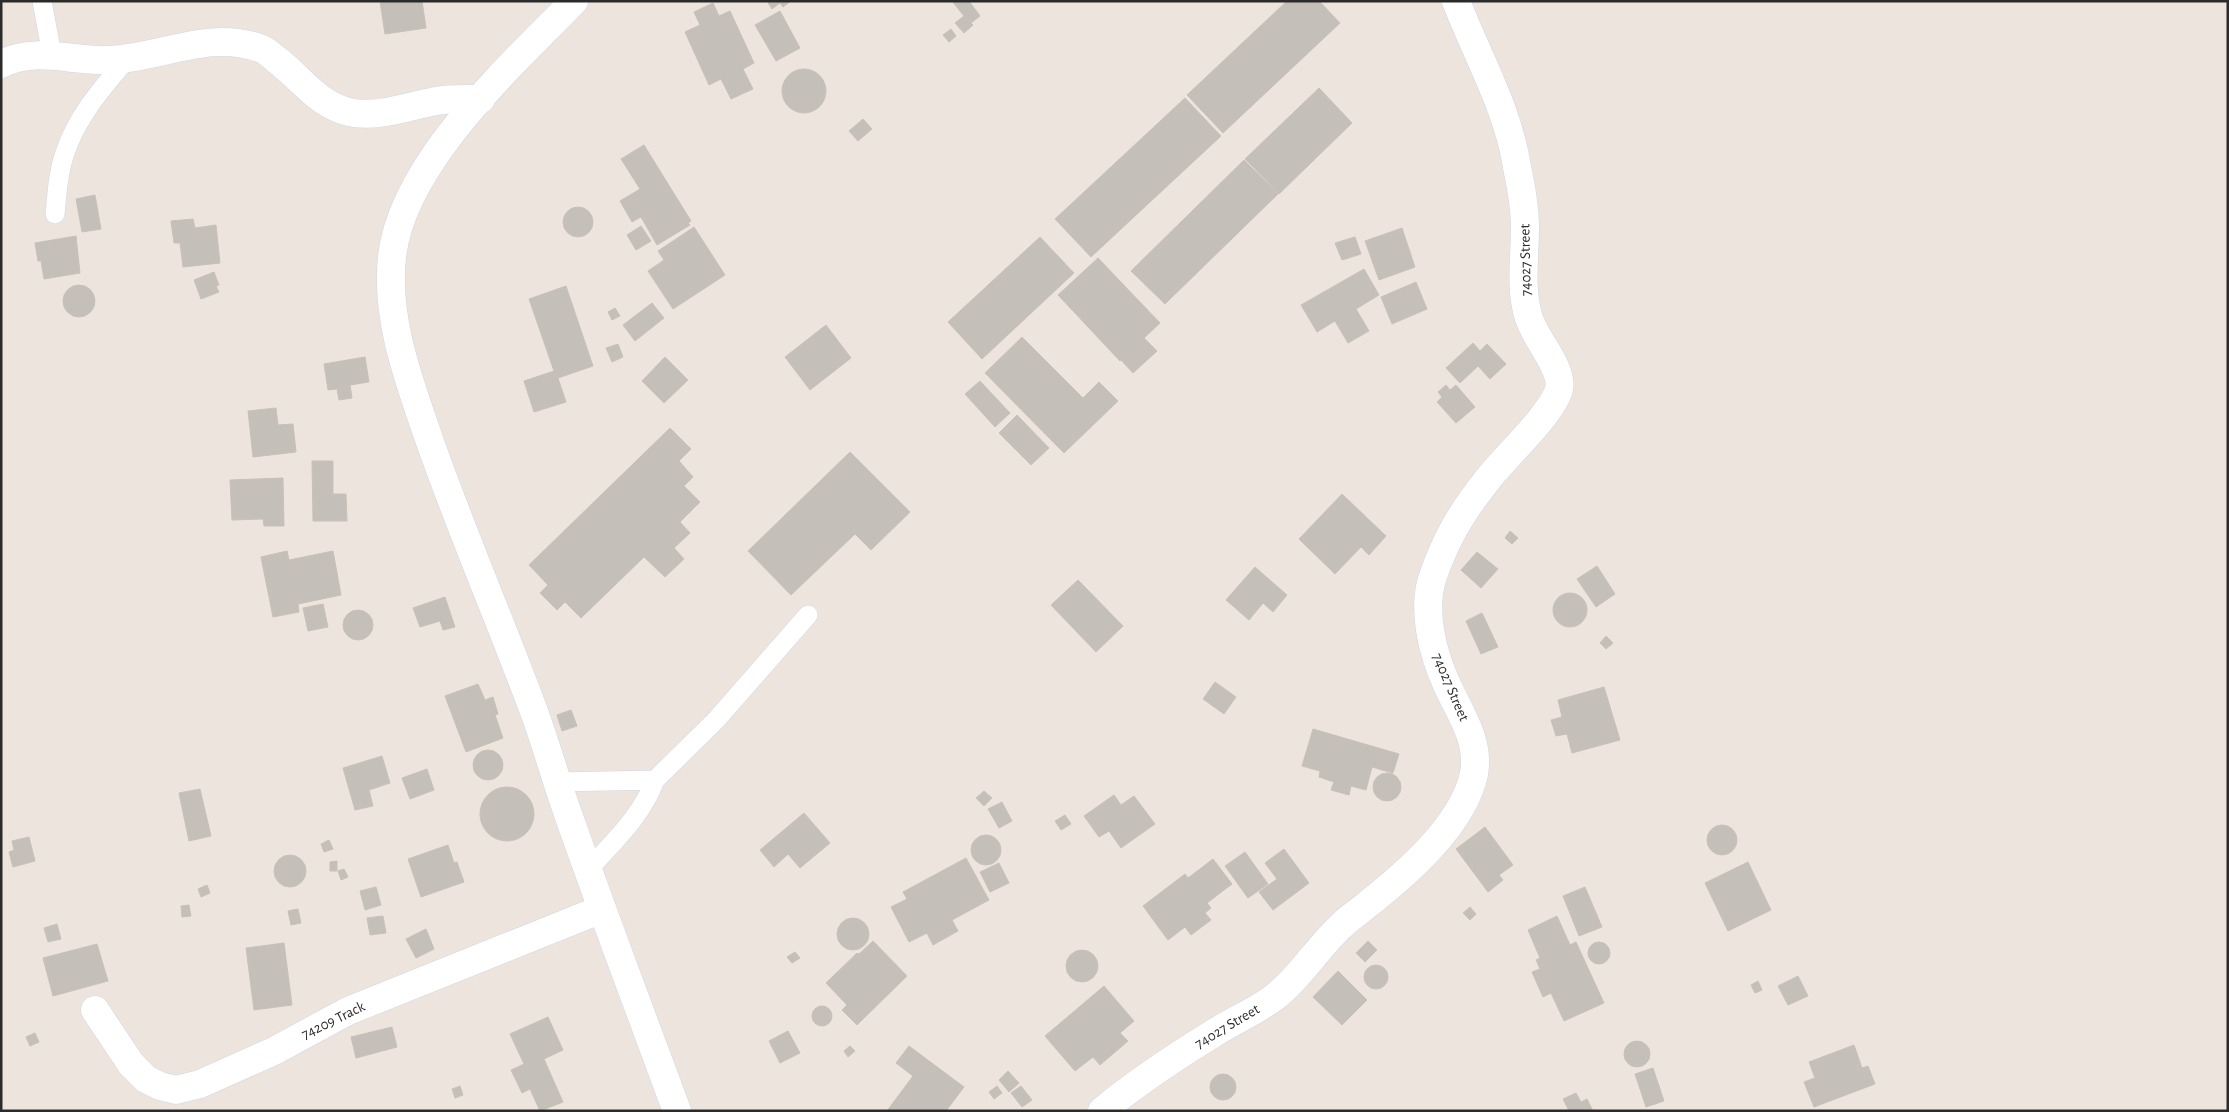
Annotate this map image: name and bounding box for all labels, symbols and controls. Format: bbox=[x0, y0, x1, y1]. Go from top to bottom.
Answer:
street label: 74027 Street bbox=[1517, 224, 1534, 296]
street label: 74027 Street bbox=[1430, 651, 1472, 724]
street label: 74209 Track bbox=[299, 999, 367, 1042]
street label: 74027 Street bbox=[1192, 1001, 1262, 1051]

